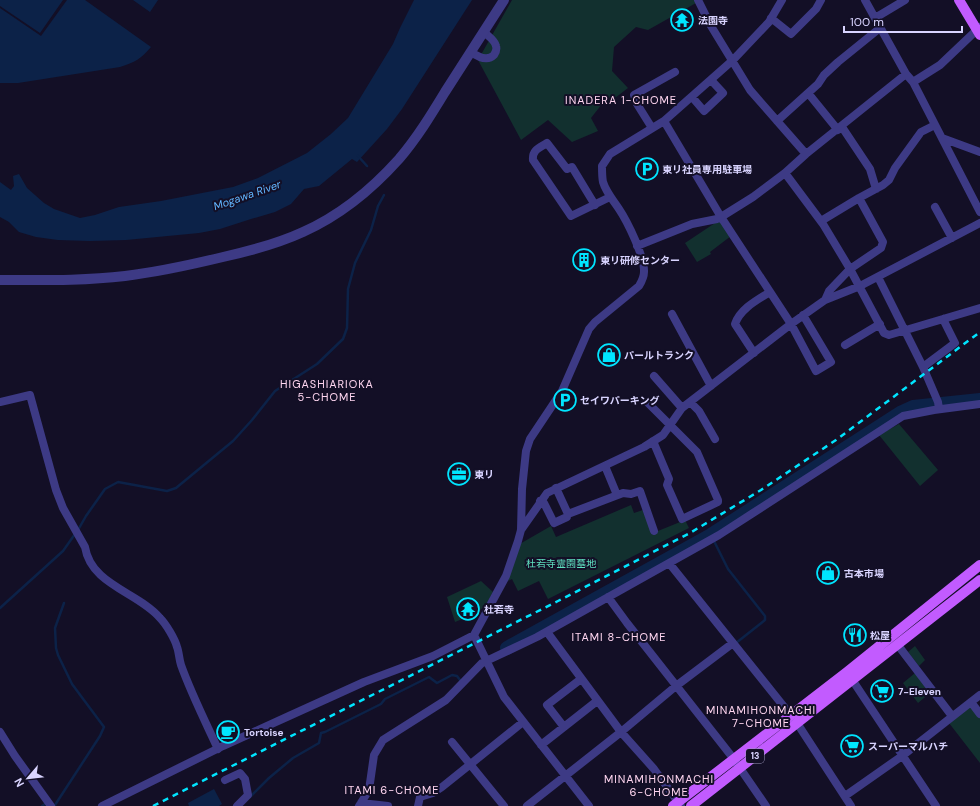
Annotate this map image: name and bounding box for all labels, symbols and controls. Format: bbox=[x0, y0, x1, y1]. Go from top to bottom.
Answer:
temple icon: 法園寺 bbox=[669, 7, 695, 33]
scale bar bbox=[844, 8, 962, 34]
place label: 法園寺 bbox=[698, 14, 728, 27]
text: 100 m bbox=[850, 14, 884, 30]
district label: INADERA 1-CHOME bbox=[565, 93, 677, 107]
parking icon: 東リ社員専用駐車場 bbox=[634, 156, 660, 182]
place label: 東リ社員専用駐車場 bbox=[662, 163, 752, 176]
water label: Mogawa River bbox=[211, 177, 284, 213]
building icon: 東リ研修センター bbox=[571, 247, 597, 273]
place label: 東リ研修センター bbox=[600, 254, 680, 267]
shop icon: パールトランク bbox=[596, 342, 622, 368]
place label: パールトランク bbox=[624, 349, 694, 362]
district label: HIGASHIARIOKA 5-CHOME bbox=[280, 377, 374, 404]
parking icon: セイワパーキング bbox=[552, 387, 578, 413]
place label: セイワパーキング bbox=[580, 394, 660, 407]
office icon: 東リ bbox=[446, 461, 472, 487]
place label: 東リ bbox=[474, 468, 494, 481]
park label: 杜若寺霊園墓地 bbox=[526, 557, 597, 570]
shop icon: 古本市場 bbox=[815, 560, 841, 586]
place label: 古本市場 bbox=[844, 567, 884, 580]
temple icon: 杜若寺 bbox=[455, 596, 481, 622]
place label: 杜若寺 bbox=[484, 603, 514, 616]
restaurant icon: 松屋 bbox=[842, 622, 868, 648]
place label: 松屋 bbox=[870, 629, 890, 642]
district label: ITAMI 8-CHOME bbox=[572, 630, 666, 644]
supermarket icon: 7-Eleven bbox=[869, 678, 895, 704]
place label: 7-Eleven bbox=[898, 685, 941, 698]
district label: MINAMIHONMACHI 7-CHOME bbox=[706, 703, 816, 730]
cafe icon: Tortoise bbox=[215, 719, 241, 745]
place label: Tortoise bbox=[244, 726, 284, 739]
supermarket icon: スーパーマルハチ bbox=[839, 733, 865, 759]
place label: スーパーマルハチ bbox=[868, 740, 948, 753]
road number: 13 bbox=[746, 749, 764, 763]
north arrow bbox=[8, 758, 48, 798]
district label: MINAMIHONMACHI 6-CHOME bbox=[604, 772, 714, 799]
text: N bbox=[11, 776, 27, 790]
district label: ITAMI 6-CHOME bbox=[344, 783, 440, 797]

